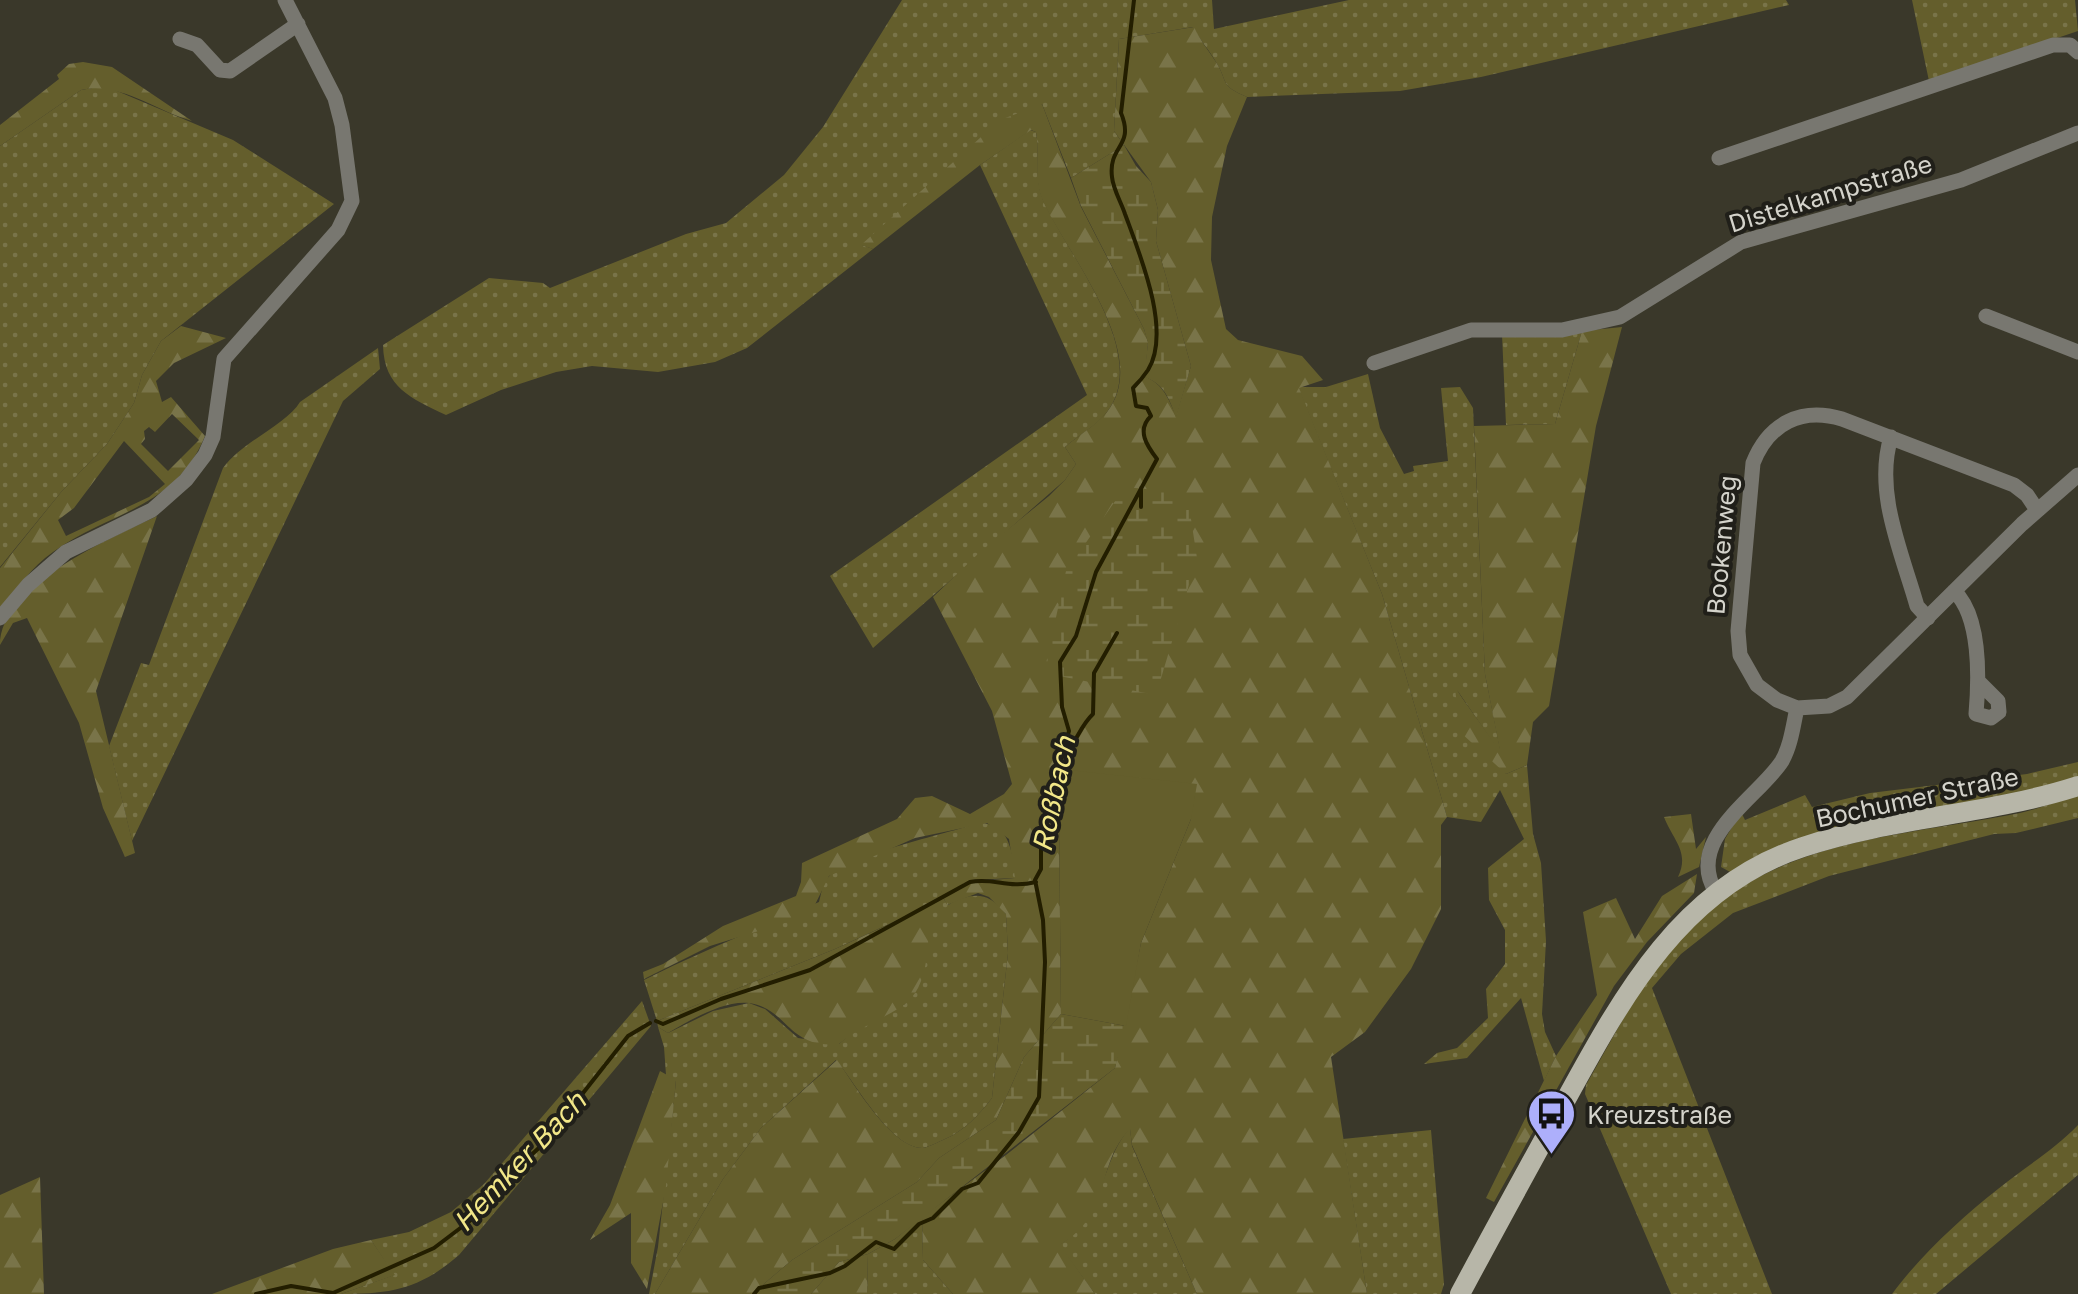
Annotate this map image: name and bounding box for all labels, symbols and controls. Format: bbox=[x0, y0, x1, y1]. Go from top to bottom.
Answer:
street label: Distelkampstraße bbox=[1724, 147, 1936, 239]
street label: Bookenweg bbox=[1699, 474, 1743, 616]
water label: Roßbach bbox=[1025, 731, 1082, 855]
street label: Bochumer Straße bbox=[1813, 760, 2021, 834]
water label: Hemker Bach bbox=[446, 1083, 593, 1238]
bus stop icon: Kreuzstraße bbox=[1526, 1088, 1578, 1156]
place label: Kreuzstraße bbox=[1587, 1099, 1732, 1130]

